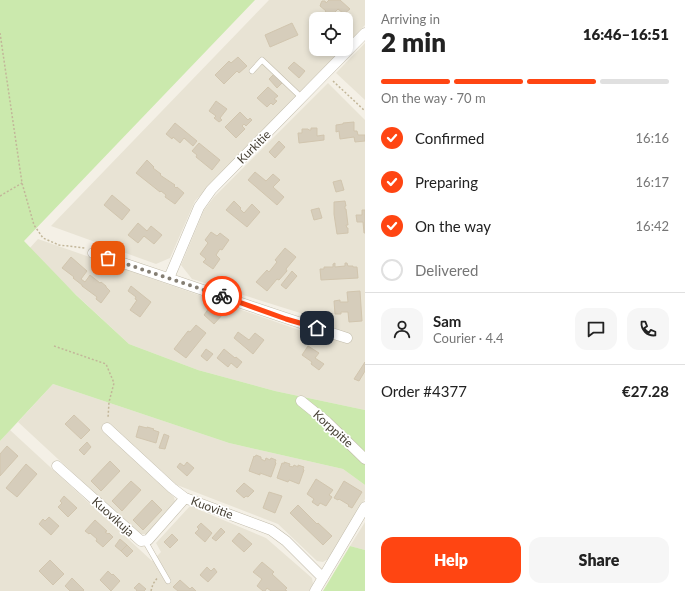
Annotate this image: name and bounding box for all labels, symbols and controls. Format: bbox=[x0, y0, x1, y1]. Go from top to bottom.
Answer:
text: Arriving in bbox=[381, 11, 440, 27]
map controls bbox=[309, 12, 353, 56]
button: locate bbox=[309, 12, 353, 56]
text: 16:46–16:51 bbox=[583, 25, 669, 43]
text: 2 min bbox=[381, 26, 446, 58]
text: On the way · 70 m bbox=[381, 90, 486, 106]
street label: Kurkitie bbox=[234, 127, 274, 167]
icon: check bbox=[381, 127, 403, 149]
text: Confirmed bbox=[415, 129, 484, 147]
text: 16:16 bbox=[636, 130, 669, 146]
icon: check bbox=[381, 171, 403, 193]
text: Preparing bbox=[415, 173, 478, 191]
text: 16:17 bbox=[636, 174, 669, 190]
icon: check bbox=[381, 215, 403, 237]
text: On the way bbox=[415, 217, 491, 235]
text: 16:42 bbox=[636, 218, 669, 234]
pin bbox=[91, 241, 125, 275]
icon: bag bbox=[97, 247, 119, 269]
text: Delivered bbox=[415, 261, 478, 279]
courier bbox=[202, 276, 242, 316]
icon: bike bbox=[211, 285, 233, 307]
button: person bbox=[381, 308, 423, 350]
button: chat bbox=[575, 308, 617, 350]
button: phone bbox=[627, 308, 669, 350]
pin bbox=[300, 311, 334, 345]
text: Sam bbox=[433, 312, 461, 330]
icon: home bbox=[306, 317, 328, 339]
text: Courier · 4.4 bbox=[433, 330, 504, 346]
text: Order #4377 bbox=[381, 382, 467, 400]
text: €27.28 bbox=[622, 382, 669, 400]
street label: Korppitie bbox=[310, 407, 356, 451]
street label: Kuovitie bbox=[189, 493, 235, 522]
street label: Kuovikuja bbox=[89, 494, 138, 540]
button: Help bbox=[381, 537, 521, 583]
button: Share bbox=[529, 537, 669, 583]

